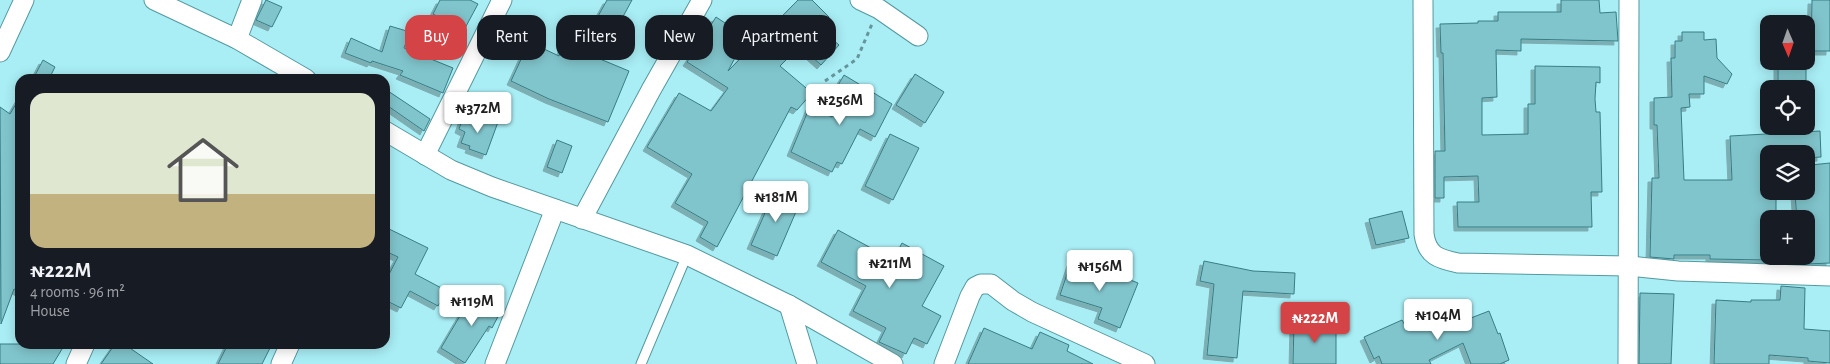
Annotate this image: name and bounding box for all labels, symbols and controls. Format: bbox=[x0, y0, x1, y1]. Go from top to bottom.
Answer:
chip: Buy bbox=[405, 15, 467, 60]
chip: Rent bbox=[477, 15, 546, 60]
chip: Filters bbox=[556, 15, 635, 60]
chip: New bbox=[645, 15, 713, 60]
chip: Apartment bbox=[723, 15, 836, 60]
north arrow bbox=[1760, 15, 1815, 70]
map controls bbox=[1760, 15, 1815, 265]
button: locate bbox=[1760, 80, 1815, 135]
pin: ₦256M bbox=[805, 84, 875, 126]
pin: ₦372M bbox=[443, 92, 513, 134]
text: ₦256M bbox=[817, 92, 863, 108]
text: ₦372M bbox=[455, 100, 501, 116]
icon: home bbox=[158, 125, 248, 215]
button: layers bbox=[1760, 145, 1815, 200]
pin: ₦181M bbox=[741, 180, 811, 223]
text: ₦181M bbox=[754, 189, 798, 205]
button: + bbox=[1760, 210, 1815, 265]
pin: ₦211M bbox=[855, 246, 925, 289]
pin: ₦156M bbox=[1065, 250, 1135, 292]
text: ₦211M bbox=[868, 255, 912, 271]
text: ₦156M bbox=[1078, 258, 1122, 274]
text: ₦222M bbox=[30, 260, 91, 281]
text: 4 rooms · 96 m² bbox=[30, 284, 125, 300]
pin: ₦119M bbox=[437, 284, 507, 327]
text: ₦119M bbox=[450, 293, 494, 309]
pin: ₦104M bbox=[1403, 298, 1473, 341]
pin: ₦222M bbox=[1280, 302, 1350, 344]
text: House bbox=[30, 303, 70, 319]
text: ₦104M bbox=[1415, 307, 1461, 323]
text: ₦222M bbox=[1292, 310, 1338, 326]

